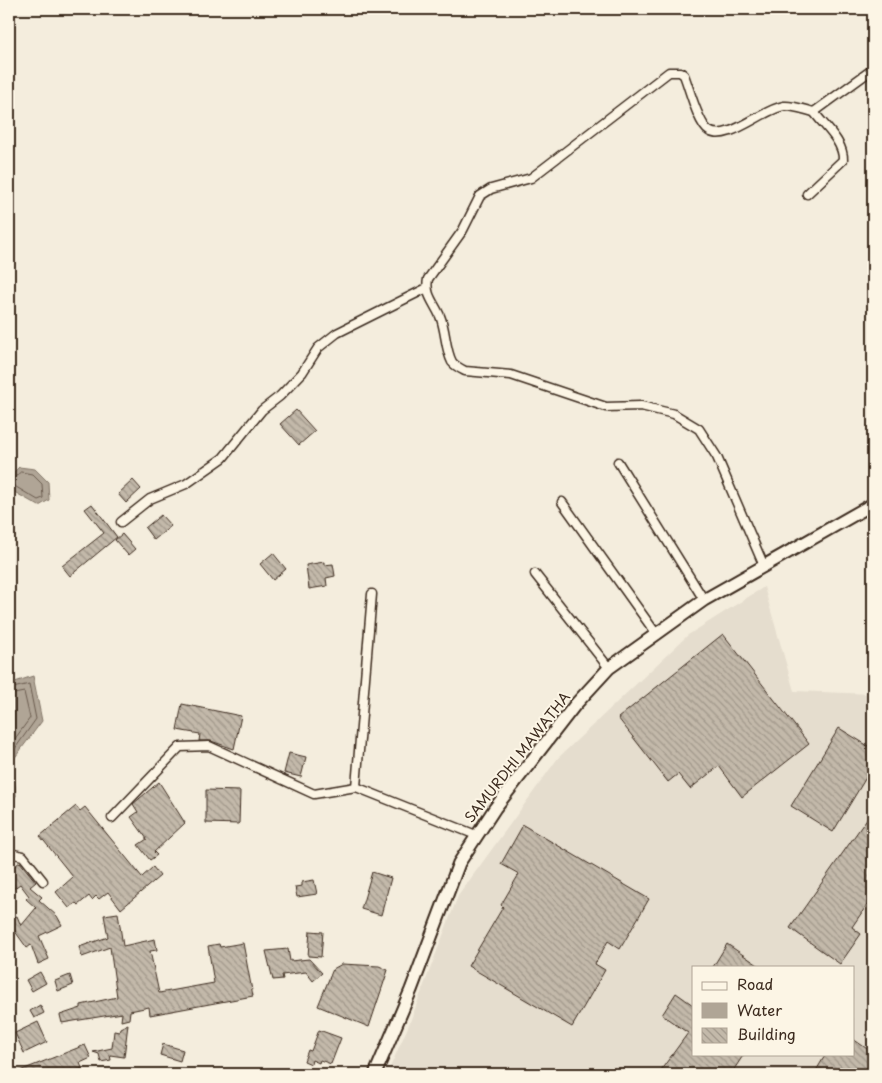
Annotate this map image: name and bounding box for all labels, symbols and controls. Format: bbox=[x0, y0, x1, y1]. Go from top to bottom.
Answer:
street label: SAMURDHI MAWATHA bbox=[459, 687, 575, 827]
legend bbox=[692, 966, 854, 1056]
text: Road bbox=[737, 972, 773, 995]
text: Water bbox=[737, 998, 782, 1021]
text: Building bbox=[737, 1022, 796, 1045]

